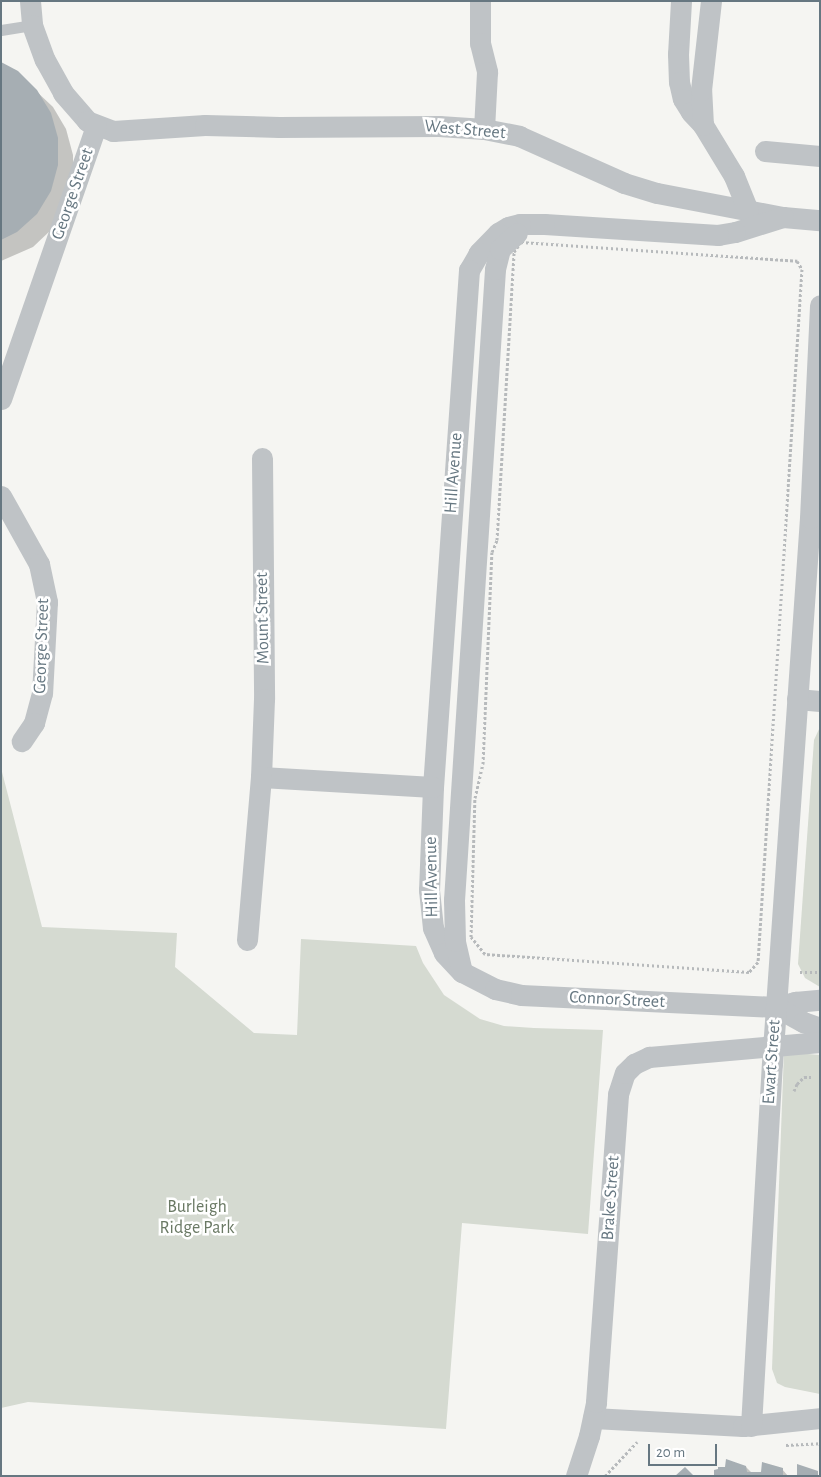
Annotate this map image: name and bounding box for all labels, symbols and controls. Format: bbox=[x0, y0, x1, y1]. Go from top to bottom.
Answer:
street label: West Street bbox=[424, 116, 506, 144]
street label: George Street bbox=[47, 145, 99, 243]
street label: Hill Avenue bbox=[440, 432, 468, 514]
street label: Mount Street bbox=[251, 572, 275, 664]
street label: George Street bbox=[30, 598, 54, 694]
street label: Hill Avenue bbox=[420, 836, 444, 918]
street label: Connor Street bbox=[569, 987, 665, 1013]
street label: Ewart Street bbox=[758, 1019, 786, 1105]
street label: Brake Street bbox=[597, 1155, 625, 1241]
park label: Burleigh Ridge Park bbox=[160, 1197, 234, 1240]
scale bar bbox=[651, 1434, 720, 1466]
text: 20 m bbox=[656, 1445, 685, 1460]

